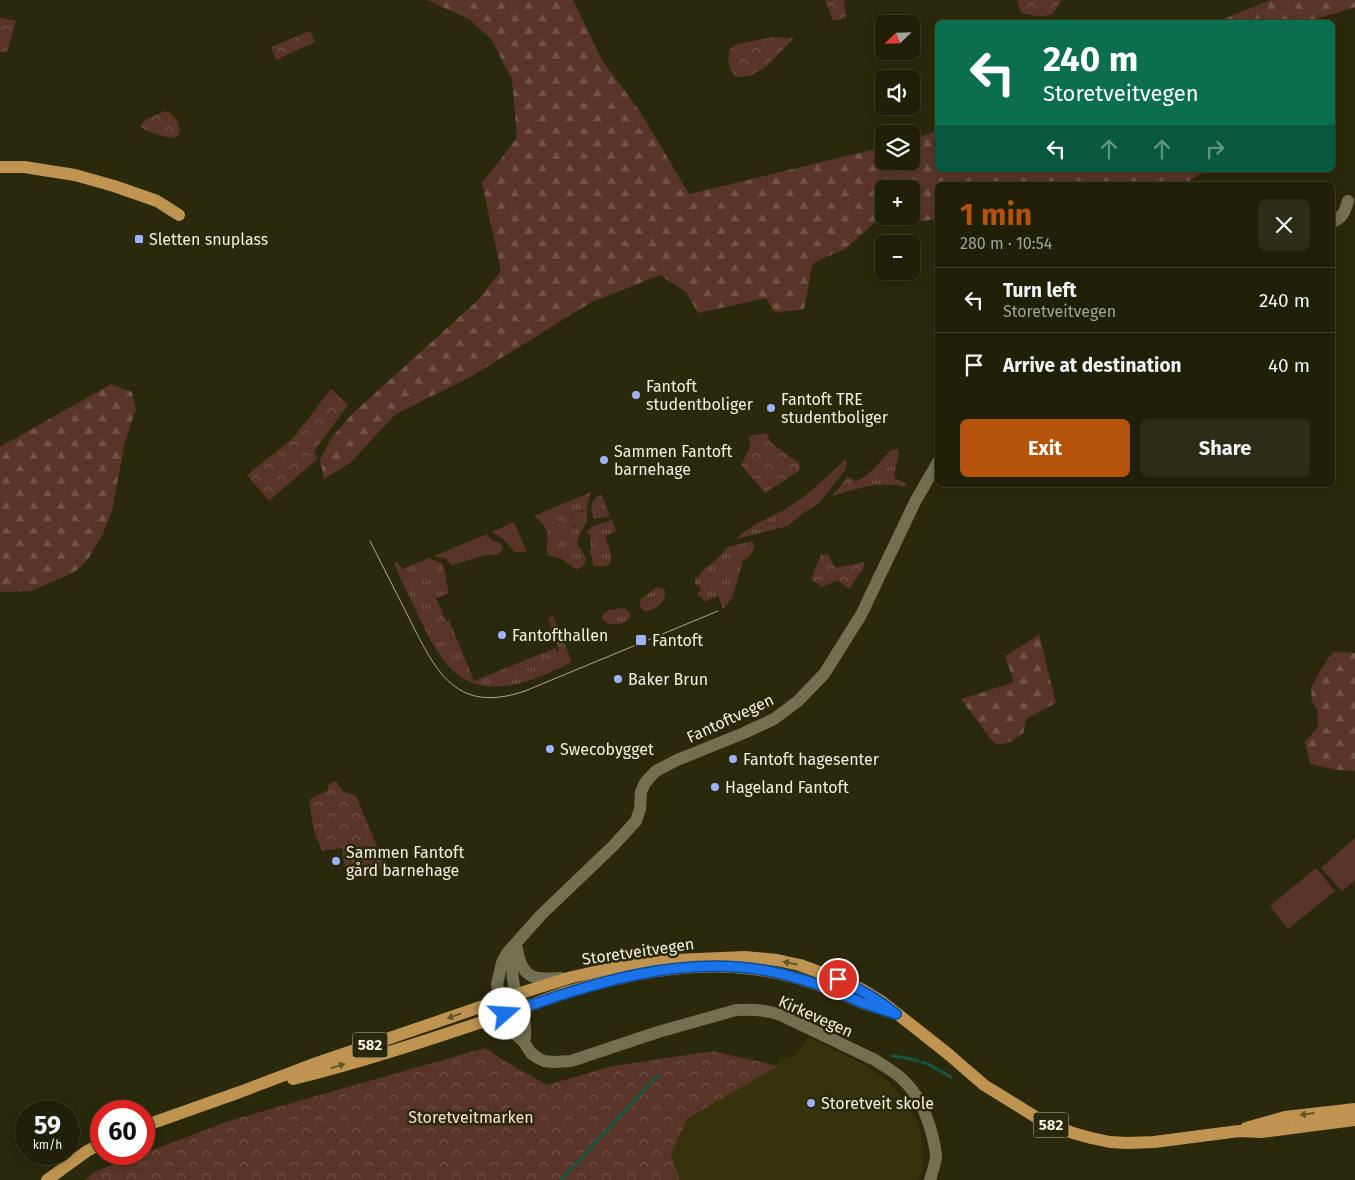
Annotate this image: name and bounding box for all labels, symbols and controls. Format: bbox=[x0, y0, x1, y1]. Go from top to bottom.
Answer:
north arrow bbox=[875, 15, 920, 60]
map controls bbox=[875, 15, 920, 280]
text: 240 m bbox=[1043, 38, 1138, 80]
icon: left bbox=[960, 40, 1025, 105]
button: sound bbox=[875, 70, 920, 115]
text: Storetveitvegen bbox=[1043, 80, 1199, 107]
button: layers bbox=[875, 125, 920, 170]
icon: left bbox=[1042, 135, 1070, 163]
icon: ahead bbox=[1095, 135, 1123, 163]
icon: ahead bbox=[1148, 135, 1176, 163]
icon: right bbox=[1201, 135, 1229, 163]
button: + bbox=[875, 180, 920, 225]
text: 1 min bbox=[960, 197, 1032, 233]
button: close bbox=[1258, 199, 1310, 251]
place label: Sletten snuplass bbox=[149, 230, 268, 249]
marker: Sletten snuplass bbox=[133, 233, 145, 245]
text: 280 m · 10:54 bbox=[960, 234, 1052, 253]
button: − bbox=[875, 235, 920, 280]
text: Turn left bbox=[1003, 279, 1077, 302]
icon: left bbox=[960, 286, 988, 314]
text: 240 m bbox=[1259, 289, 1310, 312]
text: Storetveitvegen bbox=[1003, 302, 1116, 321]
icon: arrive bbox=[960, 351, 988, 379]
text: Arrive at destination bbox=[1003, 354, 1182, 377]
text: 40 m bbox=[1268, 354, 1310, 377]
place label: Fantoft studentboliger bbox=[646, 377, 754, 414]
marker: Fantoft studentboliger bbox=[630, 389, 642, 401]
place label: Fantoft TRE studentboliger bbox=[781, 390, 889, 427]
marker: Fantoft TRE studentboliger bbox=[765, 402, 777, 414]
button: Exit bbox=[960, 419, 1130, 477]
button: Share bbox=[1140, 419, 1310, 477]
place label: Sammen Fantoft barnehage bbox=[614, 442, 732, 479]
marker: Sammen Fantoft barnehage bbox=[598, 454, 610, 466]
place label: Fantofthallen bbox=[512, 626, 608, 645]
marker: Fantofthallen bbox=[496, 629, 508, 641]
place label: Fantoft bbox=[652, 631, 703, 650]
marker: Fantoft bbox=[634, 633, 648, 647]
place label: Baker Brun bbox=[628, 670, 708, 689]
marker: Baker Brun bbox=[612, 673, 624, 685]
street label: Fantoftvegen bbox=[684, 690, 777, 747]
place label: Swecobygget bbox=[560, 740, 654, 759]
marker: Swecobygget bbox=[544, 743, 556, 755]
place label: Fantoft hagesenter bbox=[743, 750, 880, 769]
marker: Fantoft hagesenter bbox=[727, 753, 739, 765]
place label: Hageland Fantoft bbox=[725, 778, 849, 797]
marker: Hageland Fantoft bbox=[709, 781, 721, 793]
place label: Sammen Fantoft gård barnehage bbox=[346, 843, 464, 880]
marker: Sammen Fantoft gård barnehage bbox=[330, 855, 342, 867]
street label: Storetveitvegen bbox=[581, 934, 695, 969]
one-way arrow bbox=[782, 958, 798, 966]
pin bbox=[817, 958, 859, 1000]
icon: arrive bbox=[824, 965, 852, 993]
position arrow bbox=[478, 987, 530, 1039]
street label: Kirkevegen bbox=[776, 992, 856, 1041]
one-way arrow bbox=[446, 1012, 461, 1020]
road number: 582 bbox=[352, 1032, 388, 1058]
one-way arrow bbox=[331, 1062, 346, 1070]
place label: Storetveit skole bbox=[821, 1094, 934, 1113]
marker: Storetveit skole bbox=[805, 1097, 817, 1109]
speed limit sign: 60 bbox=[90, 1100, 155, 1165]
park label: Storetveitmarken bbox=[408, 1108, 534, 1127]
one-way arrow bbox=[1298, 1110, 1314, 1118]
text: 59 bbox=[34, 1111, 61, 1141]
road number: 582 bbox=[1034, 1112, 1068, 1138]
text: km/h bbox=[33, 1138, 62, 1152]

